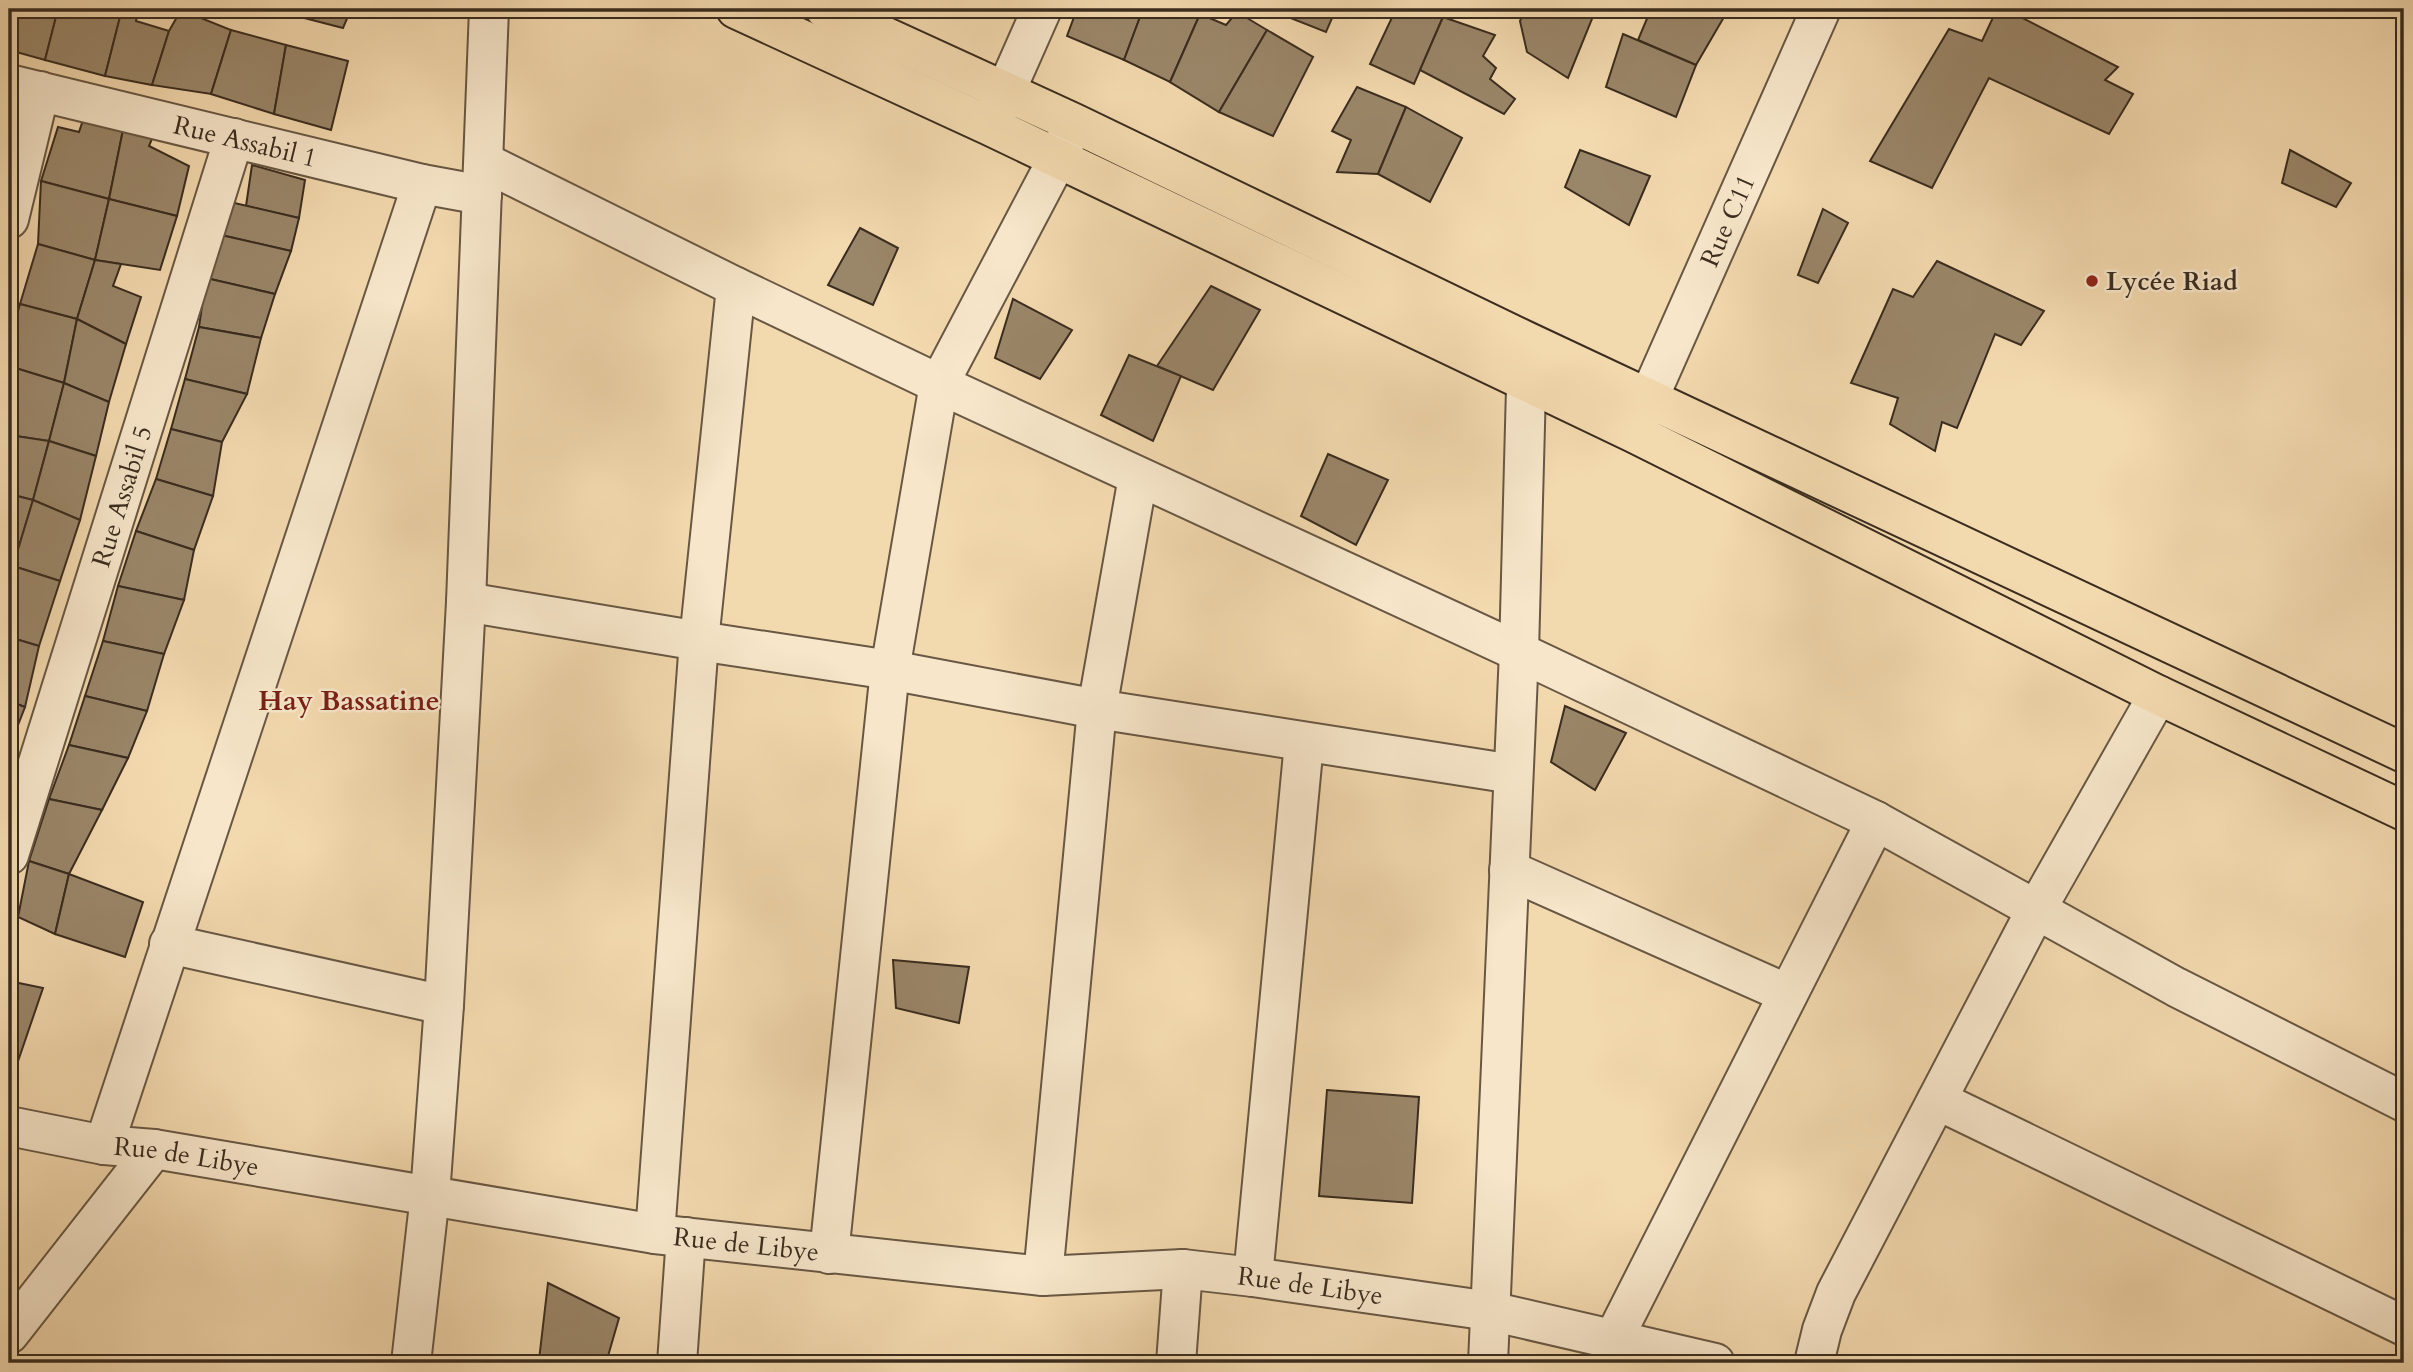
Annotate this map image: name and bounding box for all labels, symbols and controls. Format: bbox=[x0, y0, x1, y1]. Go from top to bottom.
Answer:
street label: Rue Assabil 1 bbox=[170, 107, 320, 176]
street label: Rue C11 bbox=[1692, 169, 1764, 272]
place label: Lycée Riad bbox=[2106, 264, 2238, 299]
marker: Lycée Riad bbox=[2084, 273, 2100, 289]
street label: Rue Assabil 5 bbox=[83, 421, 161, 572]
district label: Hay Bassatine bbox=[258, 682, 440, 720]
street label: Rue de Libye bbox=[113, 1129, 261, 1184]
street label: Rue de Libye bbox=[672, 1219, 821, 1270]
street label: Rue de Libye bbox=[1236, 1258, 1385, 1313]

